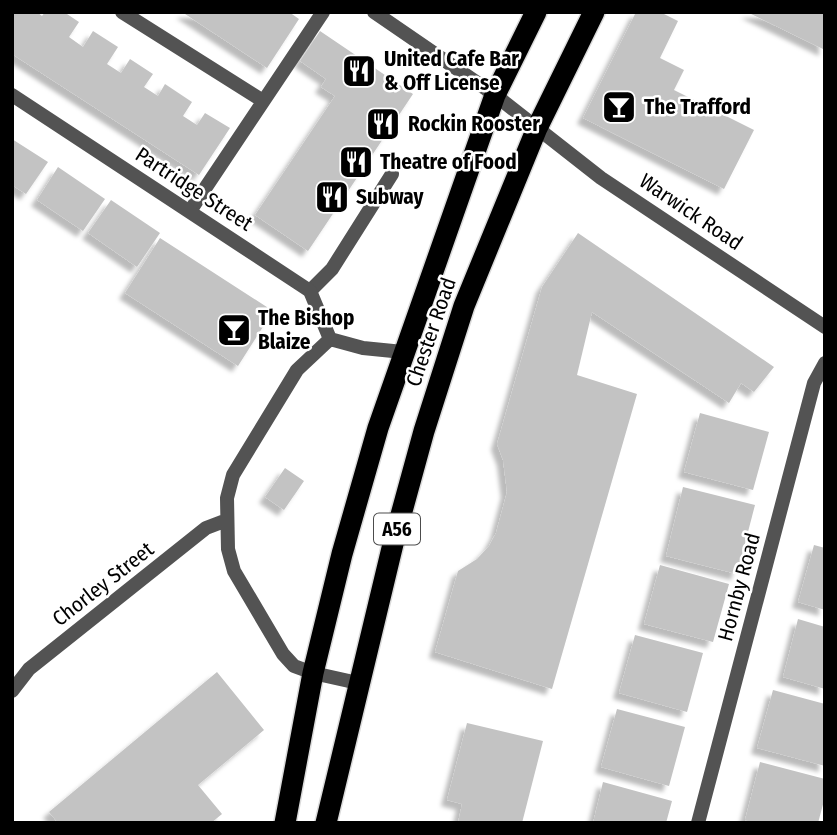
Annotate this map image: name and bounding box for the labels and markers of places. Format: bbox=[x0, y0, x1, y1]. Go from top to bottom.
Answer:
place label: United Cafe Bar & Off License bbox=[384, 46, 519, 96]
restaurant icon: United Cafe Bar & Off License bbox=[340, 52, 378, 90]
bar icon: The Trafford bbox=[600, 88, 638, 126]
place label: The Trafford bbox=[644, 94, 751, 120]
restaurant icon: Rockin Rooster bbox=[364, 105, 402, 143]
place label: Rockin Rooster bbox=[408, 111, 540, 137]
restaurant icon: Theatre of Food bbox=[337, 143, 375, 181]
place label: Theatre of Food bbox=[380, 149, 517, 175]
restaurant icon: Subway bbox=[313, 178, 351, 216]
place label: Subway bbox=[356, 184, 424, 210]
place label: The Bishop Blaize bbox=[258, 305, 354, 355]
bar icon: The Bishop Blaize bbox=[215, 311, 253, 349]

